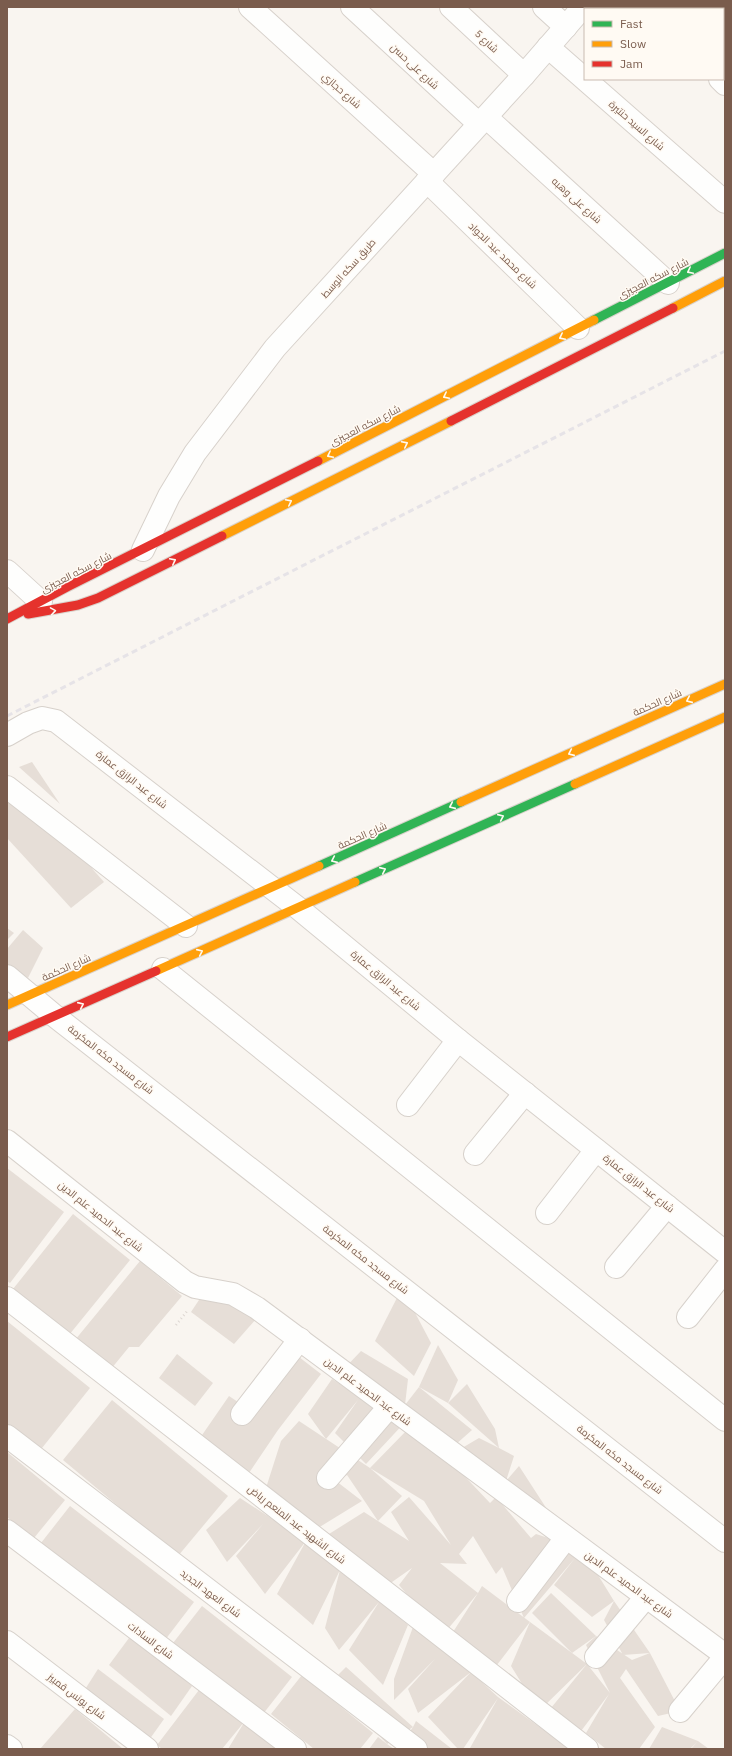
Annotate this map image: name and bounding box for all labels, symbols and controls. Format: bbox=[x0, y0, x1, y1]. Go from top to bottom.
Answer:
legend bbox=[584, 8, 724, 80]
text: Fast bbox=[620, 16, 643, 31]
street label: شارع 5 bbox=[472, 27, 501, 56]
text: Slow bbox=[620, 36, 646, 51]
street label: شارع على حسن bbox=[388, 41, 442, 92]
text: Jam bbox=[620, 56, 643, 71]
street label: شارع حجازي bbox=[319, 70, 364, 112]
street label: شارع السيد حنتيرة bbox=[606, 98, 667, 153]
street label: شارع على وهبه bbox=[549, 175, 604, 226]
street label: شارع محمد عبد الجواد bbox=[466, 219, 540, 291]
street label: طريق سكه الوسط bbox=[318, 236, 379, 301]
street label: شارع سكه العجيزى bbox=[616, 255, 691, 302]
one-way arrow bbox=[687, 266, 694, 274]
one-way arrow bbox=[559, 332, 566, 339]
one-way arrow bbox=[443, 391, 450, 399]
street label: شارع سكه العجيزى bbox=[328, 402, 403, 449]
one-way arrow bbox=[401, 441, 408, 449]
one-way arrow bbox=[327, 450, 335, 458]
one-way arrow bbox=[285, 500, 292, 507]
street label: شارع سكه العجيزى bbox=[39, 549, 114, 596]
one-way arrow bbox=[168, 558, 176, 566]
one-way arrow bbox=[50, 607, 57, 615]
street label: شارع الحكمة bbox=[631, 686, 684, 719]
one-way arrow bbox=[686, 695, 694, 703]
street label: شارع عبد الرازق عمارة bbox=[93, 747, 170, 811]
one-way arrow bbox=[567, 748, 575, 756]
one-way arrow bbox=[449, 802, 456, 810]
one-way arrow bbox=[498, 814, 505, 822]
street label: شارع الحكمة bbox=[336, 819, 389, 852]
one-way arrow bbox=[330, 855, 338, 863]
one-way arrow bbox=[379, 867, 386, 875]
street label: شارع عبد الرازق عمارة bbox=[348, 947, 423, 1013]
one-way arrow bbox=[196, 949, 203, 957]
street label: شارع الحكمة bbox=[40, 951, 93, 984]
one-way arrow bbox=[78, 1002, 85, 1010]
street label: شارع مسجد مكه المكرمة bbox=[65, 1022, 156, 1097]
street label: شارع عبد الرازق عمارة bbox=[600, 1151, 677, 1215]
street label: شارع عبد الحميد علم الدين bbox=[55, 1178, 146, 1255]
street label: شارع مسجد مكه المكرمة bbox=[320, 1222, 411, 1297]
street label: شارع عبد الحميد علم الدين bbox=[321, 1354, 414, 1429]
street label: شارع مسجد مكه المكرمة bbox=[574, 1422, 665, 1497]
street label: شارع الشهيد عبد المنعم رياض bbox=[244, 1482, 348, 1568]
street label: شارع عبد الحميد علم الدين bbox=[582, 1548, 675, 1621]
street label: شارع العهد الجديد bbox=[178, 1566, 244, 1620]
street label: شارع السادات bbox=[125, 1619, 176, 1662]
street label: شارع يونس قمبيز bbox=[44, 1670, 108, 1722]

